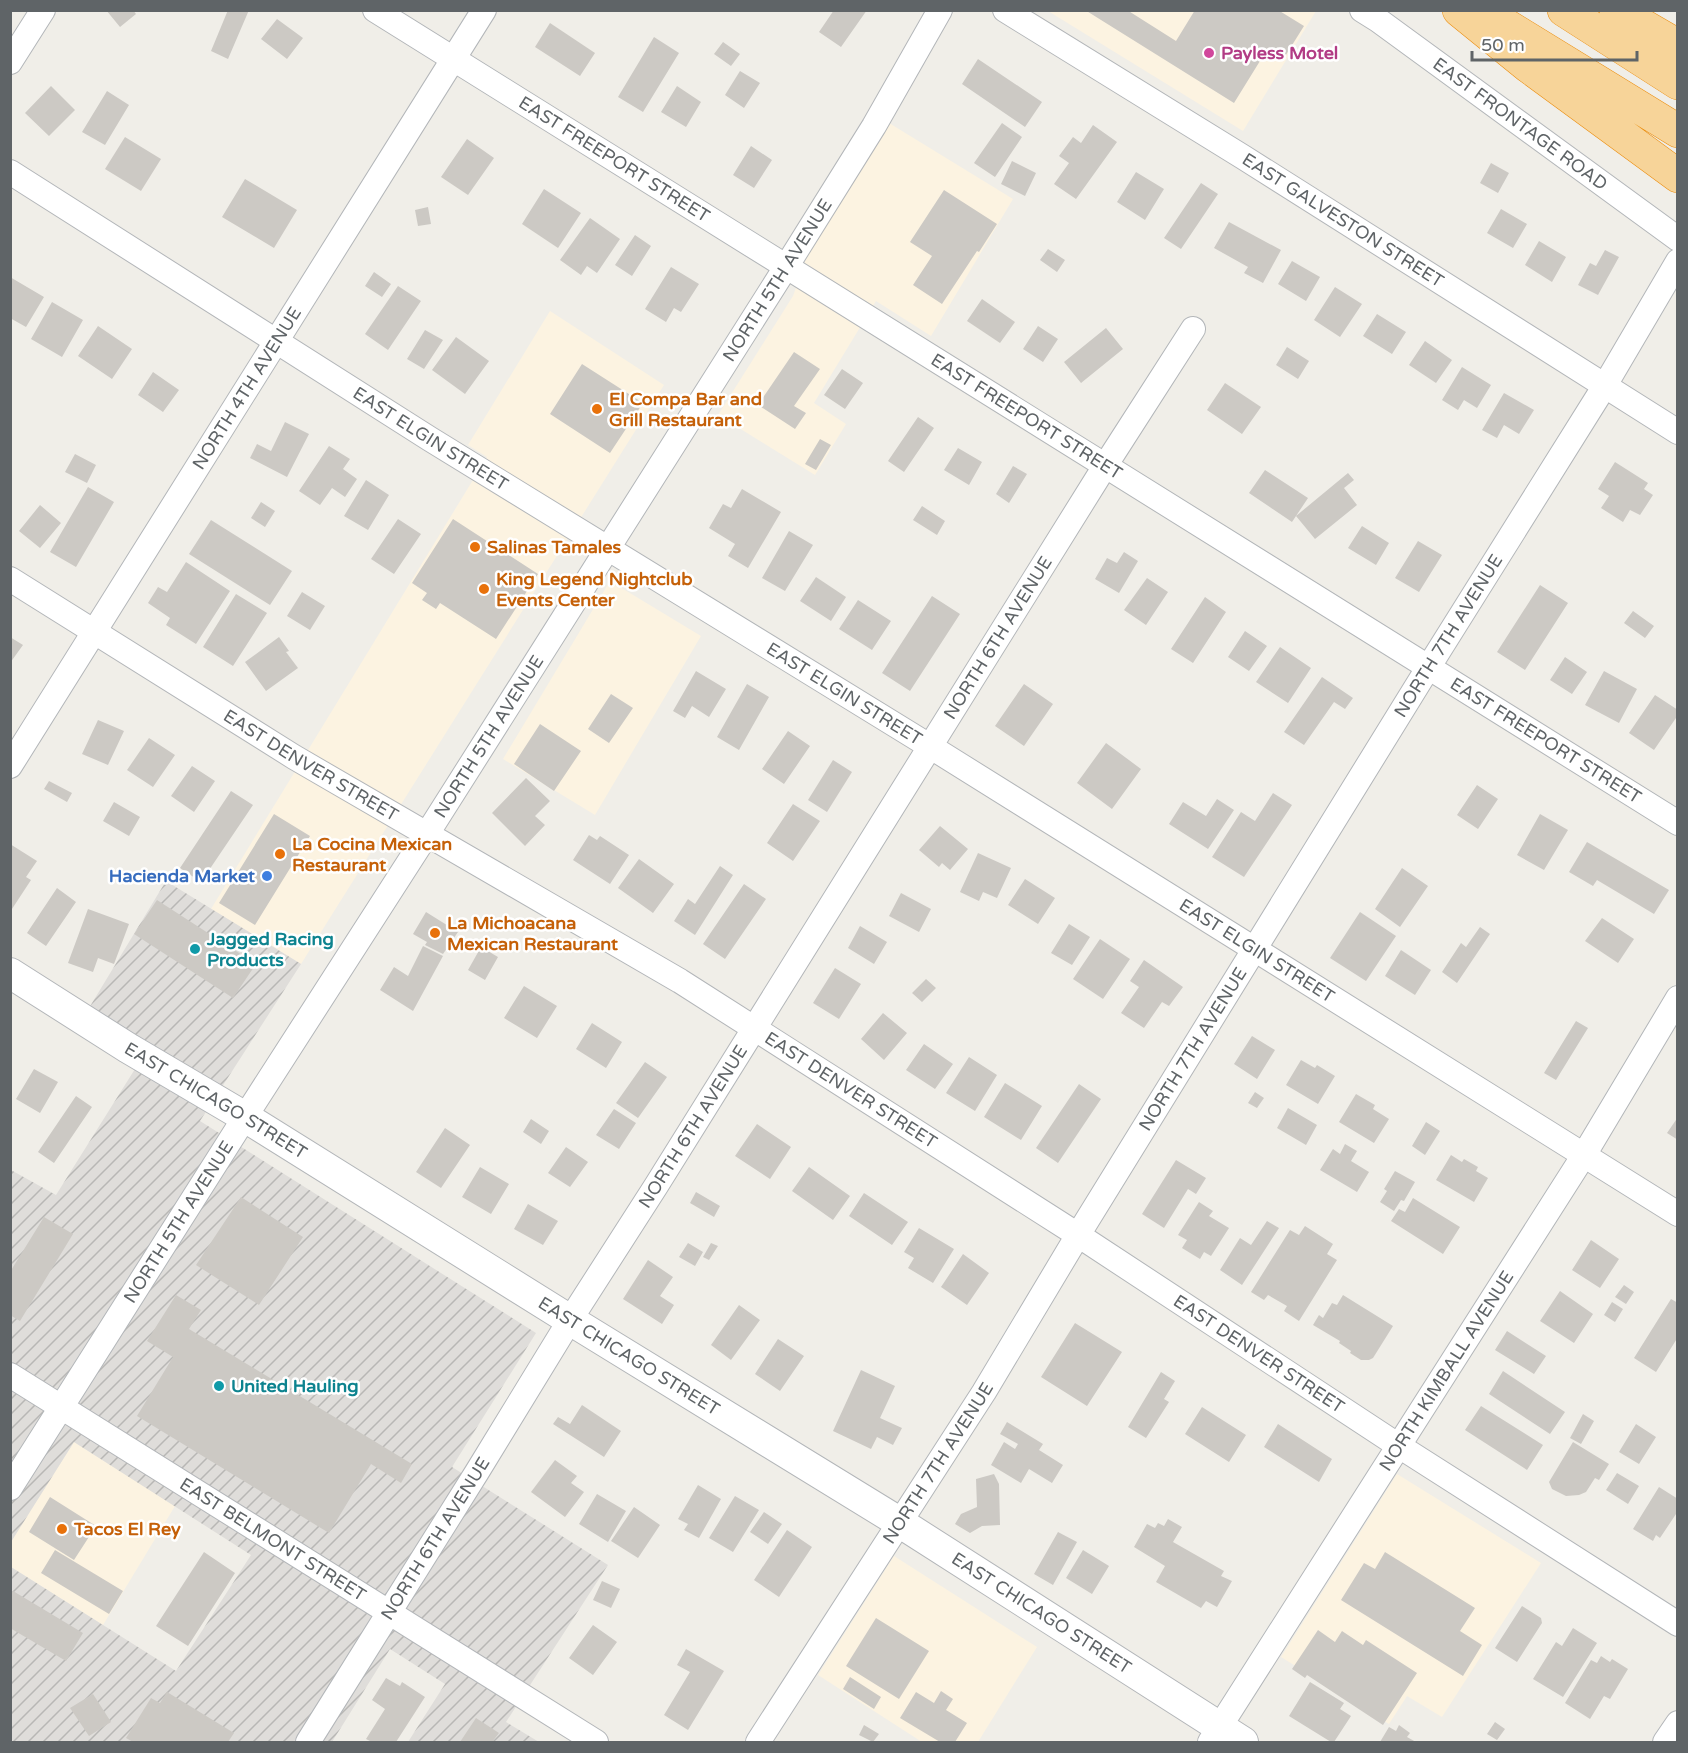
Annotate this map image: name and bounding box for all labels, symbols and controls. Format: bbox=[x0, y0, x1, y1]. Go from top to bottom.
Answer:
scale bar bbox=[1472, 24, 1637, 62]
text: 50 m bbox=[1481, 34, 1525, 56]
place label: Payless Motel bbox=[1221, 42, 1338, 64]
marker: Payless Motel bbox=[1202, 46, 1216, 60]
street label: EAST FRONTAGE ROAD bbox=[1429, 53, 1612, 195]
street label: EAST FREEPORT STREET bbox=[515, 91, 714, 227]
street label: EAST GALVESTON STREET bbox=[1238, 148, 1448, 292]
street label: NORTH 5TH AVENUE bbox=[718, 195, 837, 366]
street label: NORTH 4TH AVENUE bbox=[188, 303, 306, 474]
street label: EAST FREEPORT STREET bbox=[927, 349, 1126, 484]
street label: EAST ELGIN STREET bbox=[349, 382, 512, 495]
place label: El Compa Bar and Grill Restaurant bbox=[609, 388, 762, 431]
marker: El Compa Bar and Grill Restaurant bbox=[590, 402, 604, 416]
place label: Salinas Tamales bbox=[487, 536, 622, 558]
marker: Salinas Tamales bbox=[468, 540, 482, 554]
street label: NORTH 7TH AVENUE bbox=[1389, 550, 1507, 721]
street label: NORTH 6TH AVENUE bbox=[939, 552, 1057, 723]
place label: King Legend Nightclub Events Center bbox=[496, 568, 693, 611]
marker: King Legend Nightclub Events Center bbox=[477, 582, 491, 596]
street label: EAST ELGIN STREET bbox=[762, 637, 926, 750]
street label: NORTH 5TH AVENUE bbox=[429, 651, 548, 822]
street label: EAST FREEPORT STREET bbox=[1446, 673, 1645, 808]
street label: EAST DENVER STREET bbox=[219, 705, 402, 826]
place label: La Cocina Mexican Restaurant bbox=[292, 833, 452, 876]
marker: La Cocina Mexican Restaurant bbox=[273, 847, 287, 861]
place label: Hacienda Market bbox=[109, 865, 255, 887]
marker: Hacienda Market bbox=[260, 869, 274, 883]
street label: EAST ELGIN STREET bbox=[1175, 894, 1339, 1007]
place label: La Michoacana Mexican Restaurant bbox=[447, 912, 618, 955]
marker: La Michoacana Mexican Restaurant bbox=[428, 926, 442, 940]
place label: Jagged Racing Products bbox=[206, 928, 334, 971]
marker: Jagged Racing Products bbox=[188, 942, 202, 956]
street label: NORTH 7TH AVENUE bbox=[1134, 963, 1251, 1135]
street label: EAST DENVER STREET bbox=[760, 1027, 941, 1153]
street label: EAST CHICAGO STREET bbox=[120, 1037, 311, 1164]
street label: NORTH 6TH AVENUE bbox=[634, 1041, 752, 1212]
street label: NORTH 5TH AVENUE bbox=[119, 1137, 238, 1307]
street label: NORTH KIMBALL AVENUE bbox=[1374, 1267, 1518, 1475]
street label: EAST DENVER STREET bbox=[1169, 1290, 1349, 1418]
street label: EAST CHICAGO STREET bbox=[534, 1292, 724, 1420]
place label: United Hauling bbox=[231, 1375, 359, 1397]
street label: NORTH 7TH AVENUE bbox=[878, 1378, 998, 1548]
marker: United Hauling bbox=[212, 1379, 226, 1393]
street label: NORTH 6TH AVENUE bbox=[376, 1453, 494, 1624]
street label: EAST BELMONT STREET bbox=[175, 1473, 370, 1606]
place label: Tacos El Rey bbox=[73, 1518, 181, 1540]
marker: Tacos El Rey bbox=[55, 1522, 69, 1536]
street label: EAST CHICAGO STREET bbox=[947, 1548, 1135, 1679]

